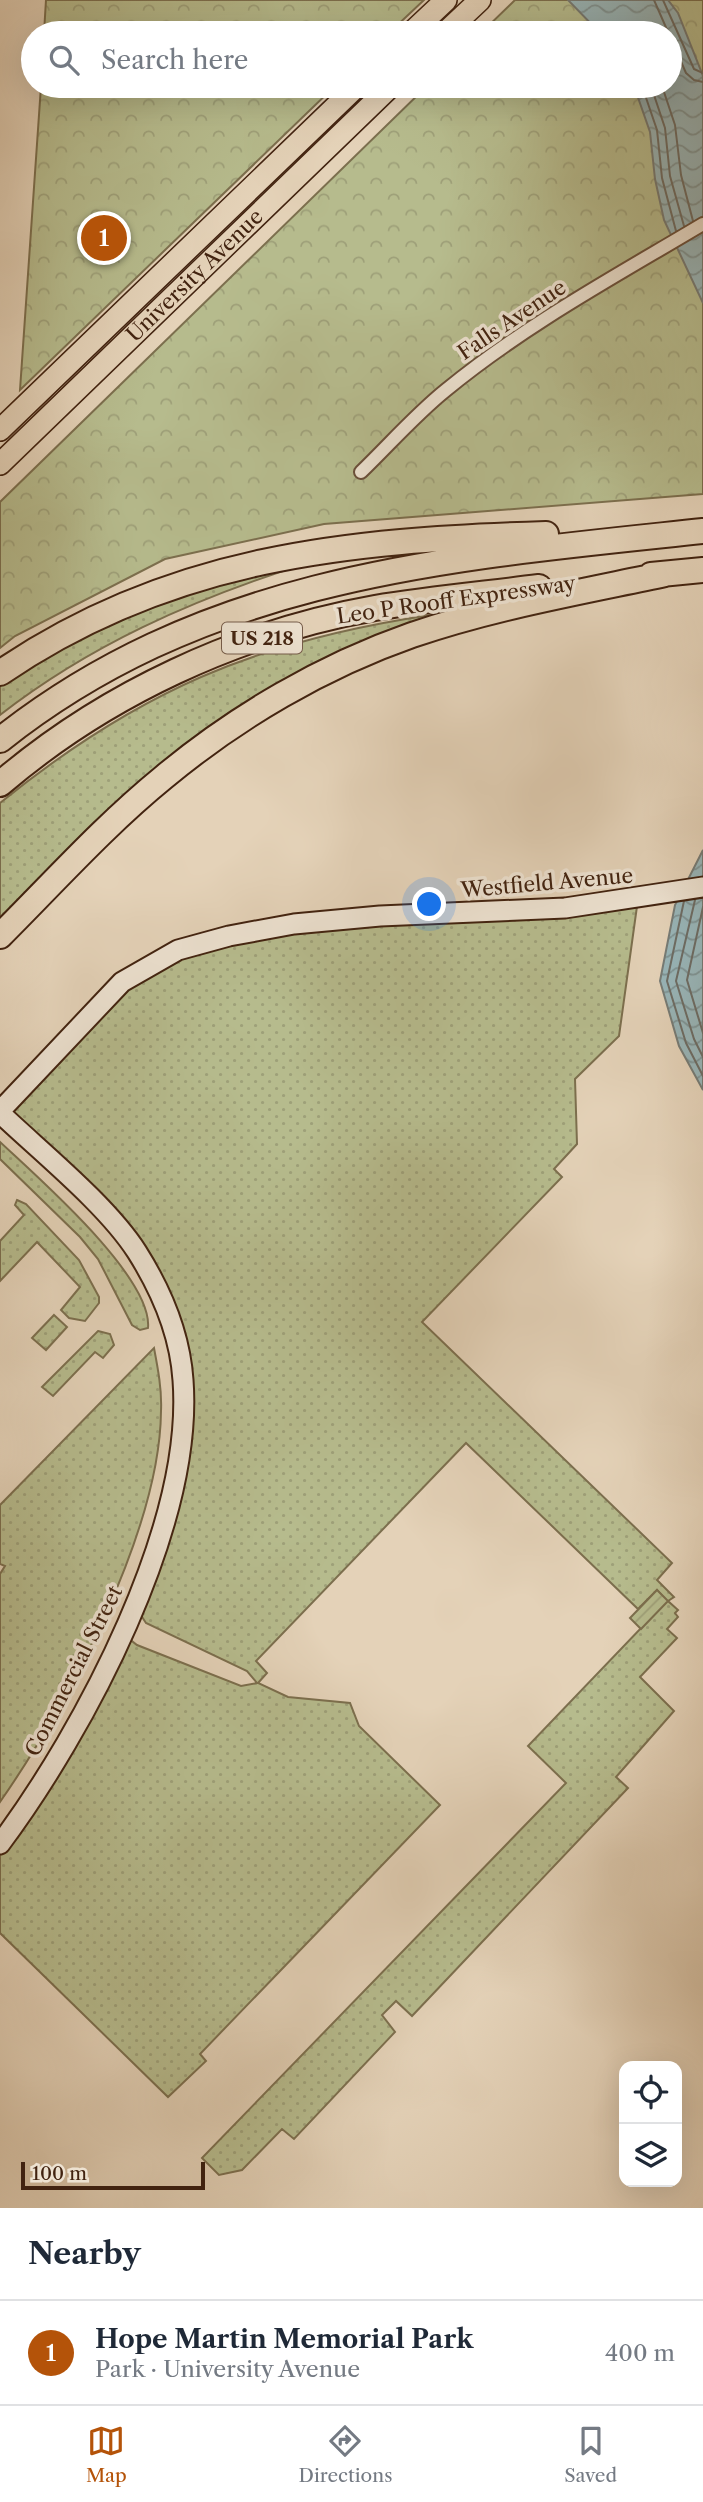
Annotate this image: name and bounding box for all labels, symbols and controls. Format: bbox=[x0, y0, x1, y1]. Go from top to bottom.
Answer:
search box bbox=[21, 21, 682, 98]
icon: search bbox=[45, 41, 83, 79]
text: Search here bbox=[101, 44, 248, 76]
street label: University Avenue bbox=[121, 204, 268, 347]
pin: 1 bbox=[81, 212, 127, 264]
street label: Falls Avenue bbox=[453, 274, 571, 365]
street label: Leo P Rooff Expressway bbox=[335, 570, 577, 629]
road number: US 218 bbox=[222, 622, 302, 653]
street label: Westfield Avenue bbox=[459, 863, 634, 903]
your location bbox=[412, 887, 446, 921]
street label: Commercial Street bbox=[20, 1581, 128, 1760]
map controls bbox=[619, 2061, 682, 2187]
button: locate bbox=[619, 2061, 682, 2124]
button: layers bbox=[619, 2124, 682, 2187]
scale bar bbox=[21, 2159, 205, 2191]
text: 100 m bbox=[32, 2162, 87, 2185]
text: Nearby bbox=[28, 2235, 141, 2272]
text: Hope Martin Memorial Park bbox=[95, 2323, 473, 2355]
text: 1 bbox=[46, 2339, 56, 2367]
text: 400 m bbox=[605, 2339, 675, 2367]
text: Park · University Avenue bbox=[95, 2355, 360, 2383]
tab: Map bbox=[86, 2422, 127, 2487]
tab: Directions bbox=[299, 2422, 392, 2487]
tab: Saved bbox=[564, 2422, 617, 2487]

